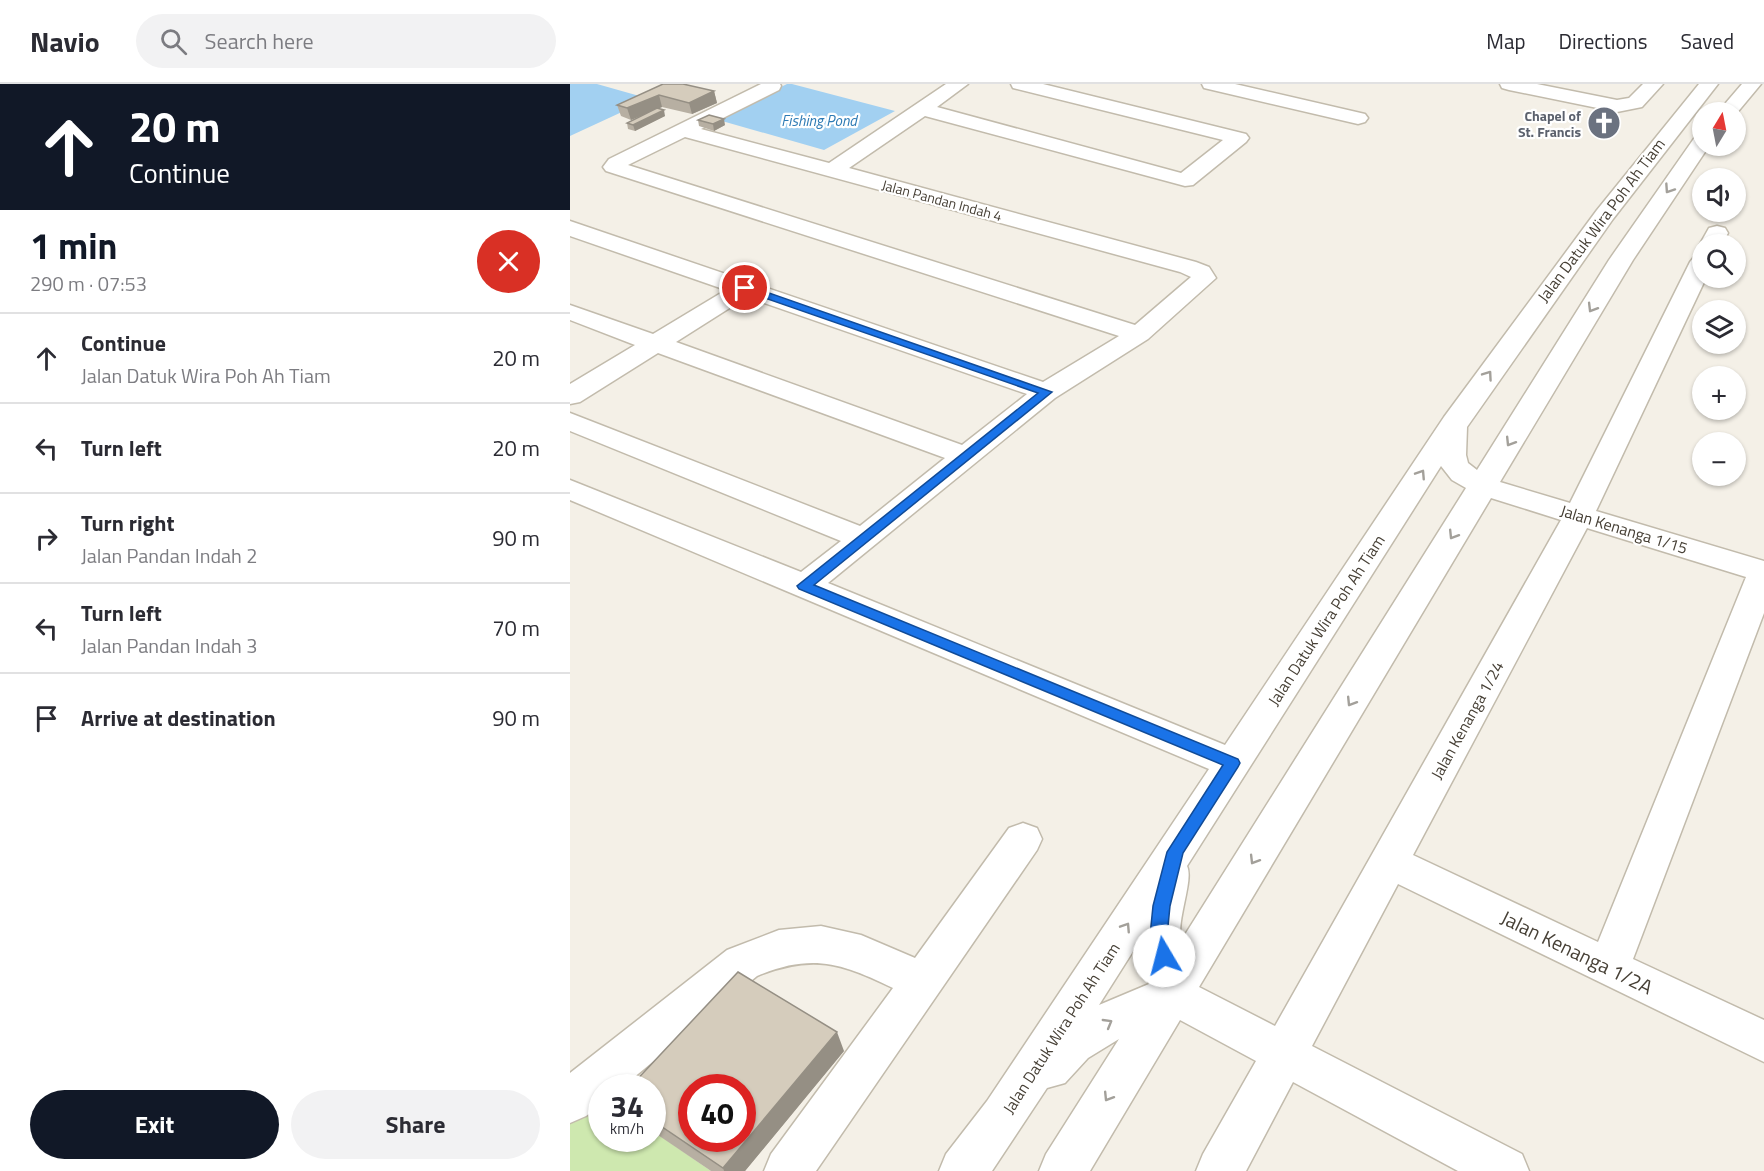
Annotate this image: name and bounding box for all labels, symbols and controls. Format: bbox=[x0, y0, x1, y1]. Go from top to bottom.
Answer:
search box bbox=[136, 14, 556, 68]
text: Navio bbox=[30, 20, 100, 63]
text: Search here bbox=[205, 24, 314, 58]
icon: search bbox=[157, 25, 190, 58]
text: Map bbox=[1486, 25, 1526, 57]
text: Directions bbox=[1559, 25, 1648, 57]
text: Saved bbox=[1681, 25, 1734, 57]
text: 20 m bbox=[129, 94, 221, 158]
north arrow bbox=[1692, 102, 1746, 156]
map controls bbox=[1692, 102, 1746, 486]
place label: Chapel of St. Francis bbox=[1518, 105, 1581, 142]
church icon: Chapel of St. Francis bbox=[1586, 105, 1622, 141]
icon: ahead bbox=[30, 108, 108, 186]
water label: Fishing Pond bbox=[781, 109, 858, 132]
street label: Jalan Datuk Wira Poh Ah Tiam bbox=[1531, 133, 1671, 307]
text: Continue bbox=[129, 152, 230, 193]
button: sound bbox=[1692, 168, 1746, 222]
street label: Jalan Pandan Indah 4 bbox=[880, 174, 1005, 226]
one-way arrow bbox=[1665, 183, 1676, 194]
text: 1 min bbox=[30, 218, 117, 273]
button: close bbox=[477, 230, 540, 293]
button: search bbox=[1692, 234, 1746, 288]
pin bbox=[719, 262, 770, 313]
text: 290 m · 07:53 bbox=[30, 268, 147, 299]
icon: arrive bbox=[728, 271, 761, 304]
button: layers bbox=[1692, 300, 1746, 354]
one-way arrow bbox=[1587, 302, 1599, 312]
text: Continue bbox=[81, 326, 166, 360]
text: 20 m bbox=[492, 341, 540, 375]
icon: ahead bbox=[30, 342, 63, 375]
text: Jalan Datuk Wira Poh Ah Tiam bbox=[81, 360, 331, 391]
button: + bbox=[1692, 366, 1746, 420]
one-way arrow bbox=[1481, 370, 1492, 381]
text: Turn left bbox=[81, 431, 162, 465]
text: 20 m bbox=[492, 431, 540, 465]
icon: left bbox=[30, 432, 63, 465]
button: − bbox=[1692, 432, 1746, 486]
one-way arrow bbox=[1506, 436, 1518, 446]
one-way arrow bbox=[1413, 470, 1425, 480]
street label: Jalan Kenanga 1/15 bbox=[1557, 498, 1691, 560]
text: Turn right bbox=[81, 506, 175, 540]
text: 90 m bbox=[492, 521, 540, 555]
icon: right bbox=[30, 522, 63, 555]
one-way arrow bbox=[1448, 529, 1460, 539]
street label: Jalan Datuk Wira Poh Ah Tiam bbox=[1262, 530, 1390, 710]
text: Jalan Pandan Indah 2 bbox=[81, 540, 257, 571]
text: Turn left bbox=[81, 596, 162, 630]
text: 70 m bbox=[492, 611, 540, 645]
icon: left bbox=[30, 612, 63, 645]
text: Jalan Pandan Indah 3 bbox=[81, 630, 257, 661]
street label: Jalan Kenanga 1/24 bbox=[1425, 656, 1509, 783]
one-way arrow bbox=[1346, 696, 1358, 706]
text: Arrive at destination bbox=[81, 701, 276, 735]
text: 90 m bbox=[492, 701, 540, 735]
icon: arrive bbox=[30, 702, 63, 735]
one-way arrow bbox=[1249, 854, 1261, 864]
street label: Jalan Kenanga 1/2A bbox=[1496, 902, 1658, 1002]
one-way arrow bbox=[1119, 923, 1131, 933]
position arrow bbox=[1132, 924, 1196, 988]
street label: Jalan Datuk Wira Poh Ah Tiam bbox=[997, 938, 1125, 1118]
one-way arrow bbox=[1102, 1019, 1112, 1030]
speed limit sign: 40 bbox=[678, 1074, 756, 1152]
text: 34 bbox=[610, 1083, 644, 1129]
button: Exit bbox=[30, 1090, 279, 1159]
button: Share bbox=[291, 1090, 540, 1159]
one-way arrow bbox=[1105, 1091, 1116, 1102]
text: km/h bbox=[610, 1117, 644, 1140]

